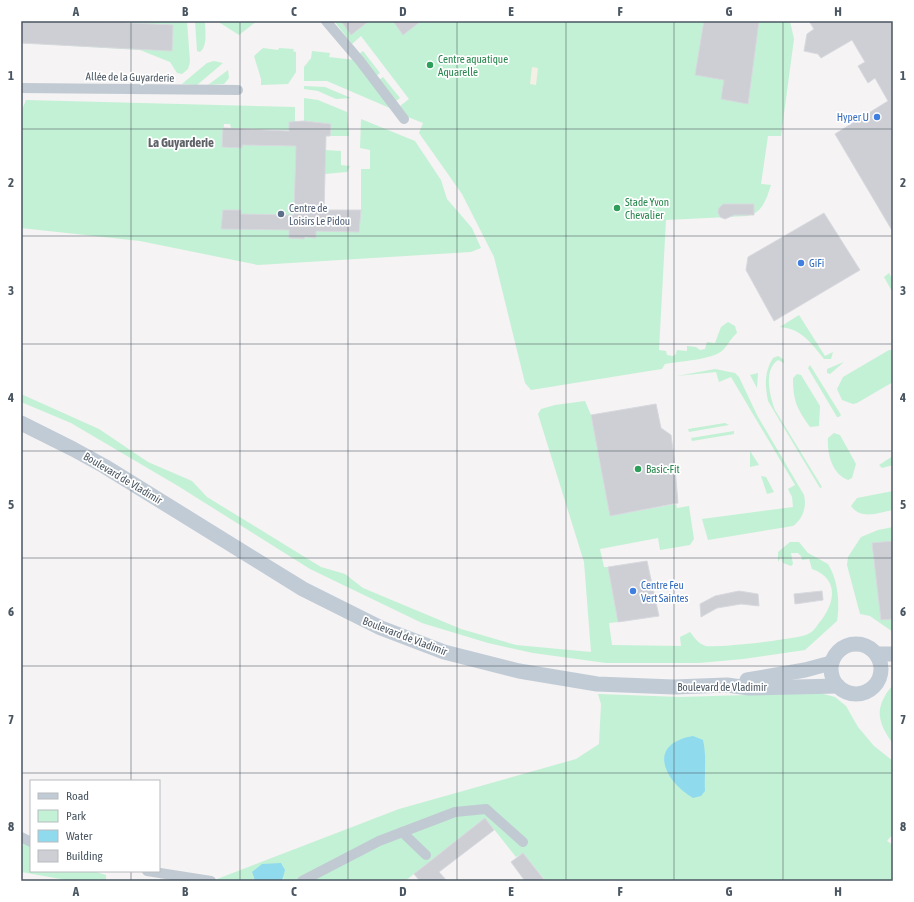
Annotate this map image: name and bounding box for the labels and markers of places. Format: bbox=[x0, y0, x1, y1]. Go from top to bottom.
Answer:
place label: Centre aquatique Aquarelle bbox=[438, 53, 508, 78]
marker: Centre aquatique Aquarelle bbox=[425, 60, 435, 70]
place label: Hyper U bbox=[837, 111, 869, 123]
marker: Hyper U bbox=[872, 112, 882, 122]
place label: Stade Yvon Chevalier bbox=[625, 196, 669, 221]
place label: Centre de Loisirs Le Pidou bbox=[289, 202, 350, 227]
marker: Stade Yvon Chevalier bbox=[612, 203, 622, 213]
marker: Centre de Loisirs Le Pidou bbox=[276, 209, 286, 219]
place label: GiFi bbox=[809, 257, 824, 269]
marker: GiFi bbox=[796, 258, 806, 268]
place label: Basic-Fit bbox=[646, 463, 680, 475]
marker: Basic-Fit bbox=[633, 464, 643, 474]
place label: Centre Feu Vert Saintes bbox=[641, 579, 689, 604]
marker: Centre Feu Vert Saintes bbox=[628, 586, 638, 596]

